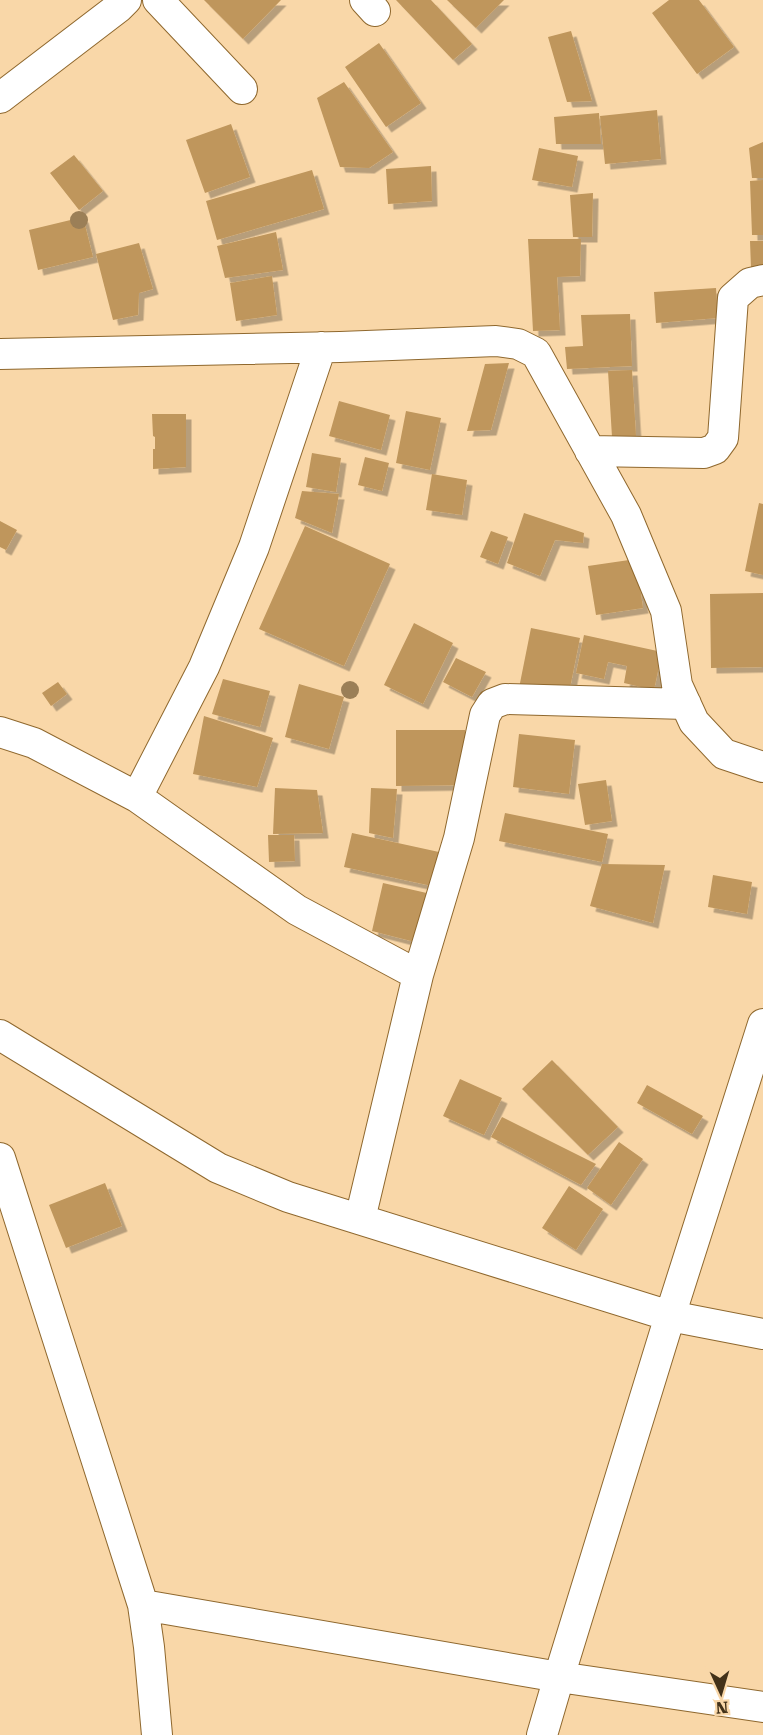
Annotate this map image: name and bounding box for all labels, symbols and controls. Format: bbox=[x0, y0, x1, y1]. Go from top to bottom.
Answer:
north arrow bbox=[691, 1663, 751, 1723]
text: N bbox=[715, 1698, 729, 1717]

